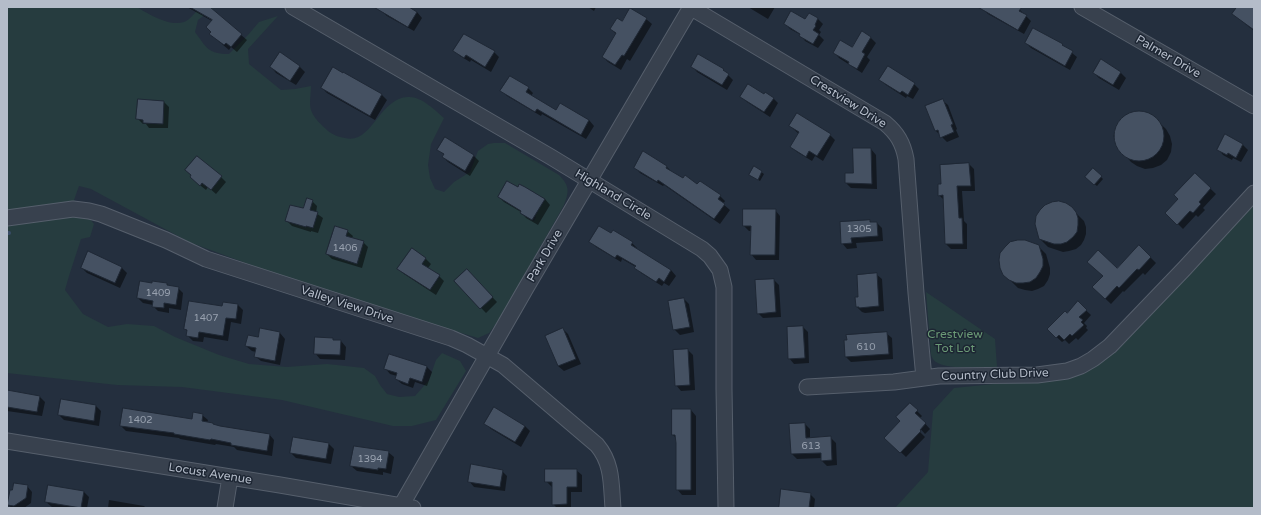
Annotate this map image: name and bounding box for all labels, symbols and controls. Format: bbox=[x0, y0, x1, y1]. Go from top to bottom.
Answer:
street label: Palmer Drive bbox=[1133, 33, 1203, 81]
street label: Crestview Drive bbox=[807, 73, 889, 131]
street label: Highland Circle bbox=[572, 167, 654, 223]
house number: 1305 bbox=[846, 223, 872, 235]
street label: Park Drive bbox=[524, 227, 566, 285]
house number: 1406 bbox=[332, 242, 358, 254]
street label: Valley View Drive bbox=[299, 283, 395, 327]
house number: 1409 bbox=[145, 287, 171, 299]
house number: 1407 bbox=[193, 312, 219, 324]
park label: Crestview Tot Lot bbox=[927, 328, 983, 356]
house number: 610 bbox=[857, 341, 875, 353]
street label: Country Club Drive bbox=[941, 366, 1049, 384]
house number: 1402 bbox=[127, 414, 153, 426]
house number: 613 bbox=[802, 440, 820, 452]
house number: 1394 bbox=[357, 453, 383, 465]
street label: Locust Avenue bbox=[167, 460, 253, 488]

